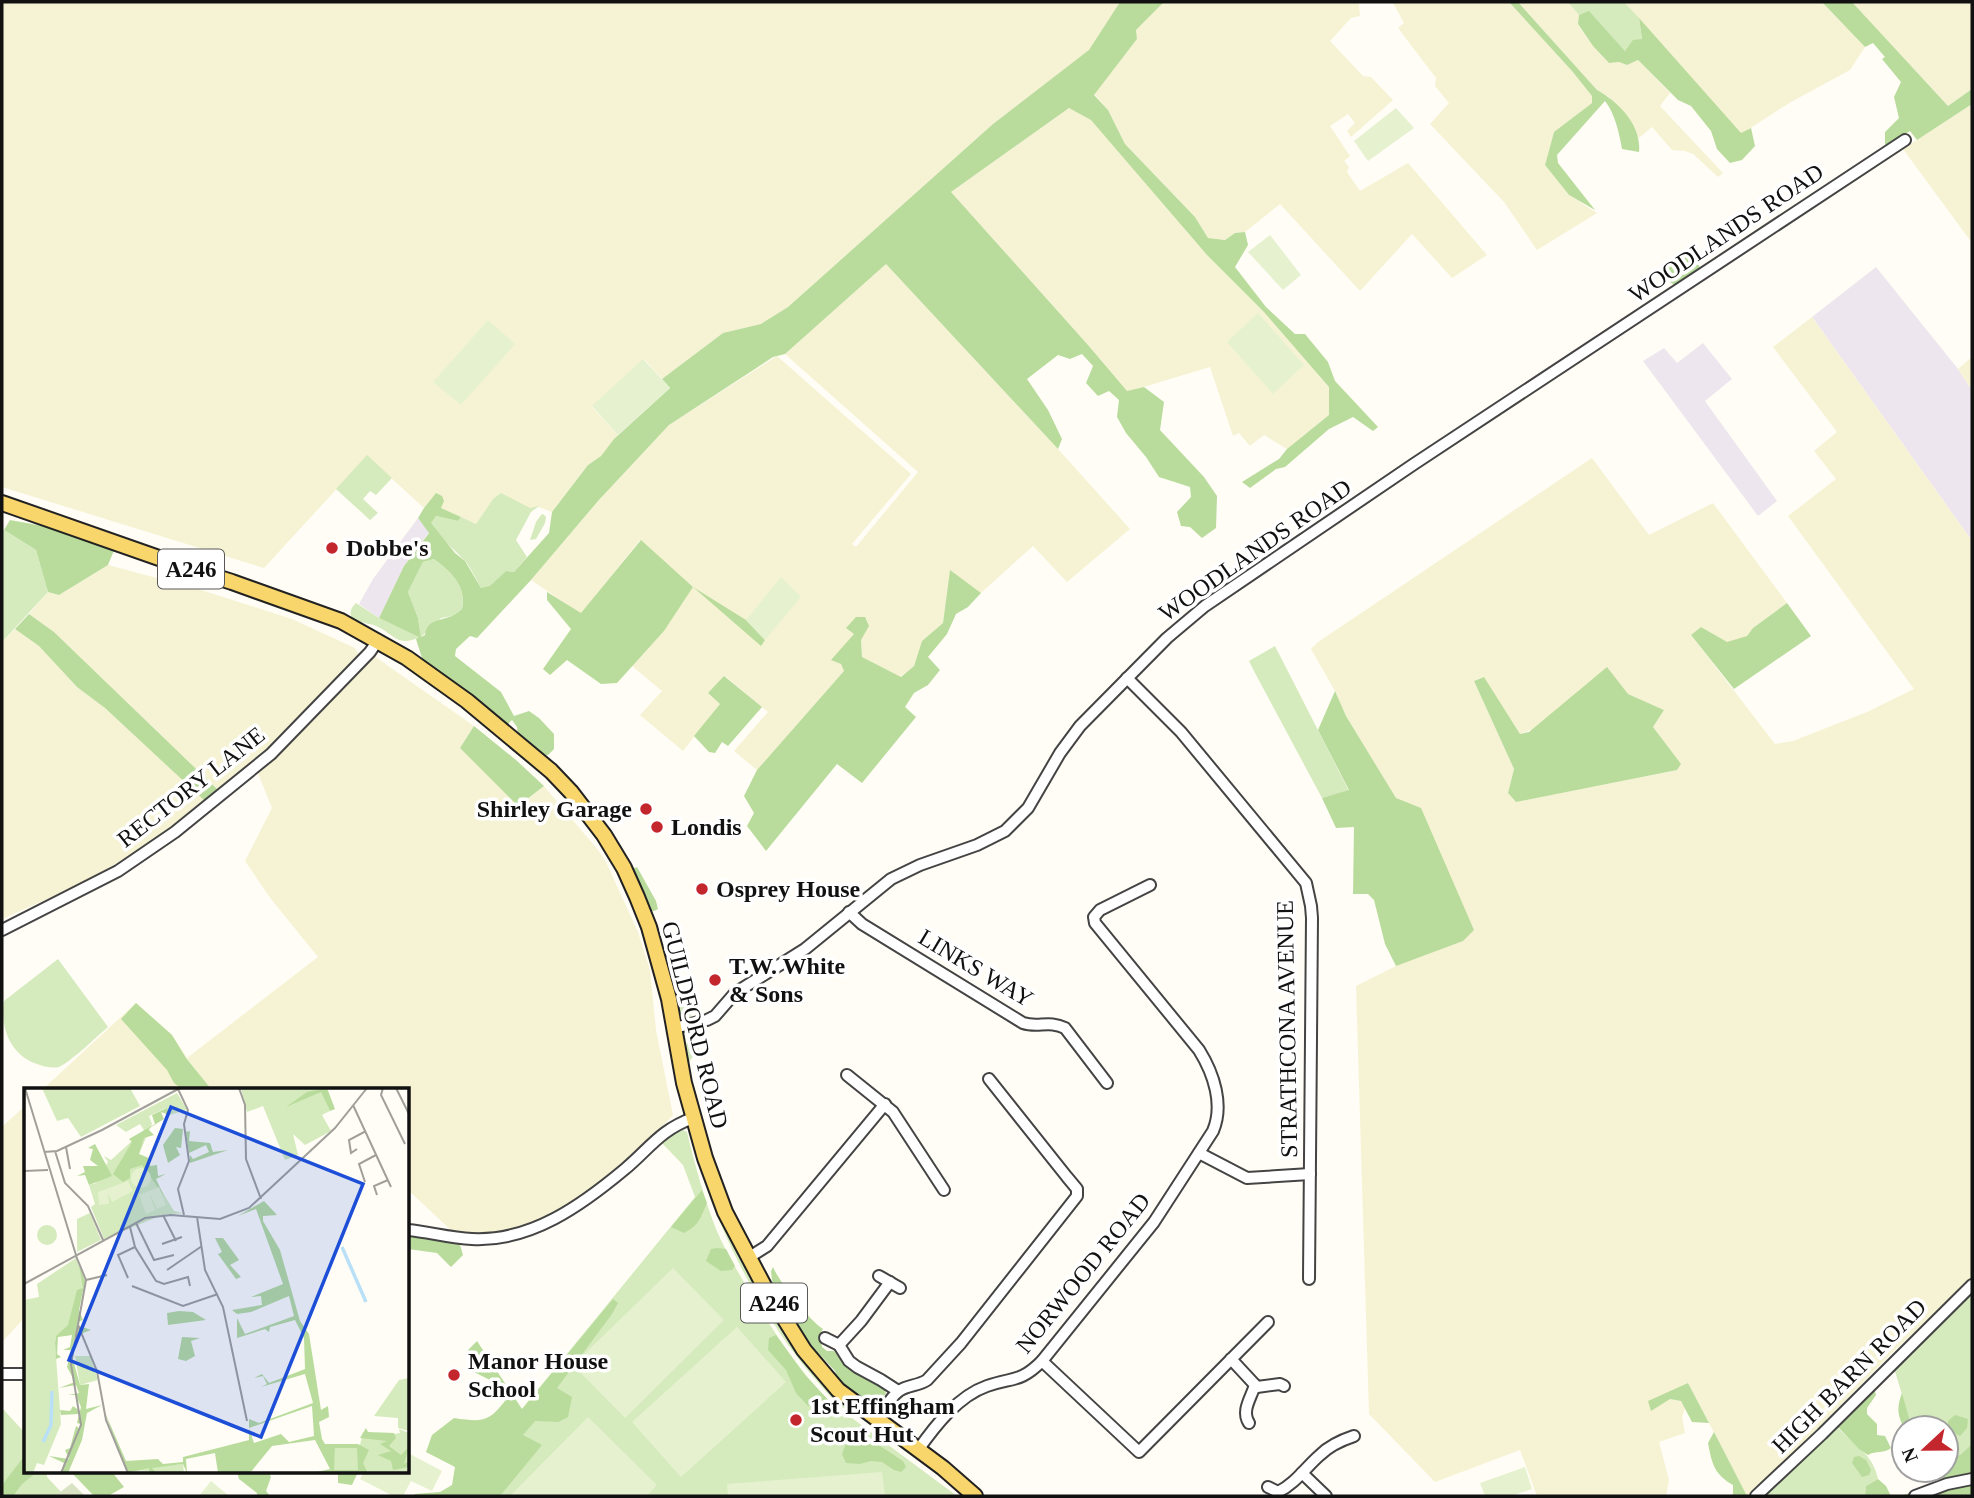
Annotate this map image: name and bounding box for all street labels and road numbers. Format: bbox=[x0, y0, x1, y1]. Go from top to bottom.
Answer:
street label: WOODLANDS ROAD bbox=[1624, 158, 1828, 308]
street label: WOODLANDS ROAD bbox=[1154, 474, 1356, 626]
road number: A246 bbox=[158, 550, 224, 589]
street label: RECTORY LANE bbox=[112, 722, 270, 852]
street label: STRATHCONA AVENUE bbox=[1272, 900, 1302, 1158]
street label: GUILDFORD ROAD bbox=[657, 919, 733, 1131]
street label: LINKS WAY bbox=[914, 924, 1038, 1012]
street label: NORWOOD ROAD bbox=[1011, 1188, 1155, 1358]
road number: A246 bbox=[741, 1284, 807, 1322]
street label: HIGH BARN ROAD bbox=[1766, 1293, 1932, 1459]

